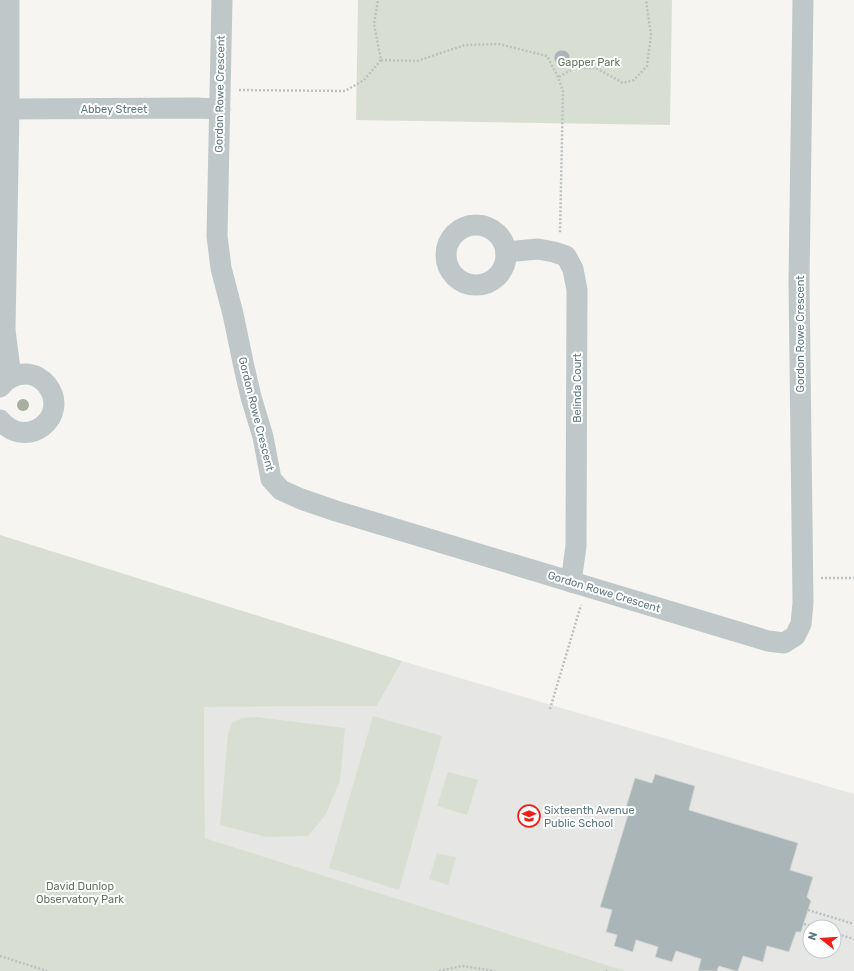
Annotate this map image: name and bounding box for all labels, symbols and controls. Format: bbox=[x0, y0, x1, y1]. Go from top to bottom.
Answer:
street label: Gordon Rowe Crescent bbox=[212, 35, 228, 153]
park label: Gapper Park bbox=[558, 56, 620, 69]
street label: Abbey Street bbox=[81, 103, 148, 116]
street label: Gordon Rowe Crescent bbox=[794, 275, 807, 393]
street label: Belinda Court bbox=[571, 353, 584, 423]
street label: Gordon Rowe Crescent bbox=[236, 356, 277, 473]
street label: Gordon Rowe Crescent bbox=[546, 569, 663, 616]
school or university icon: Sixteenth Avenue Public School bbox=[516, 803, 542, 829]
place label: Sixteenth Avenue Public School bbox=[544, 804, 635, 830]
park label: David Dunlop Observatory Park bbox=[36, 880, 124, 906]
north arrow bbox=[802, 919, 842, 959]
text: N bbox=[806, 930, 820, 942]

